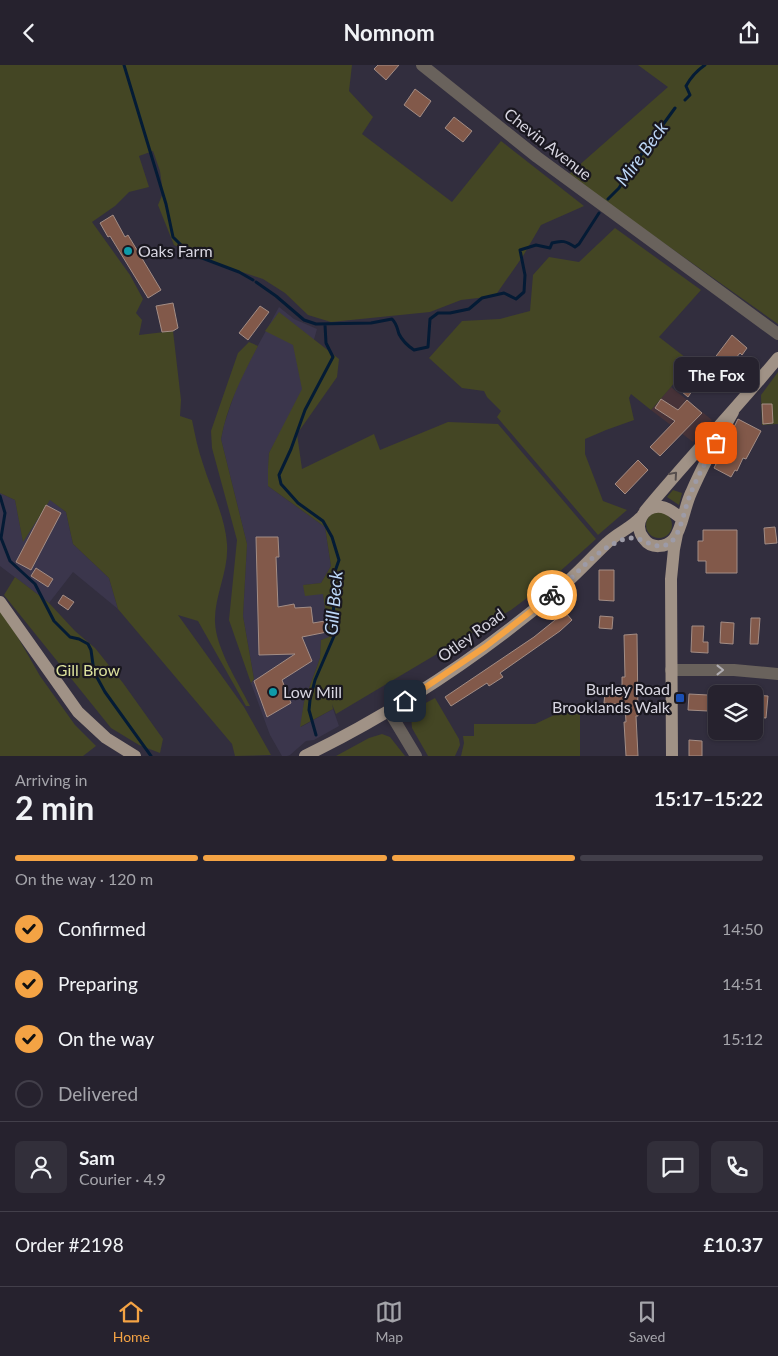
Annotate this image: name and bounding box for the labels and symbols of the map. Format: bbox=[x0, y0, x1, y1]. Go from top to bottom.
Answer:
street label: Chevin Avenue bbox=[501, 104, 596, 184]
water label: Mire Beck bbox=[610, 117, 672, 190]
place label: Oaks Farm bbox=[138, 241, 213, 260]
marker: Oaks Farm bbox=[122, 245, 134, 257]
callout: The Fox bbox=[674, 358, 758, 393]
pin bbox=[695, 422, 737, 464]
one-way arrow bbox=[669, 472, 678, 481]
water label: Gill Beck bbox=[319, 569, 347, 636]
courier bbox=[527, 570, 577, 620]
street label: Otley Road bbox=[434, 604, 508, 665]
park label: Gill Brow bbox=[56, 660, 121, 679]
one-way arrow bbox=[716, 665, 724, 675]
place label: Burley Road Brooklands Walk bbox=[552, 679, 671, 716]
pin bbox=[384, 680, 426, 722]
place label: Low Mill bbox=[283, 682, 342, 701]
marker: Low Mill bbox=[267, 686, 279, 698]
marker: Burley Road Brooklands Walk bbox=[674, 692, 686, 704]

